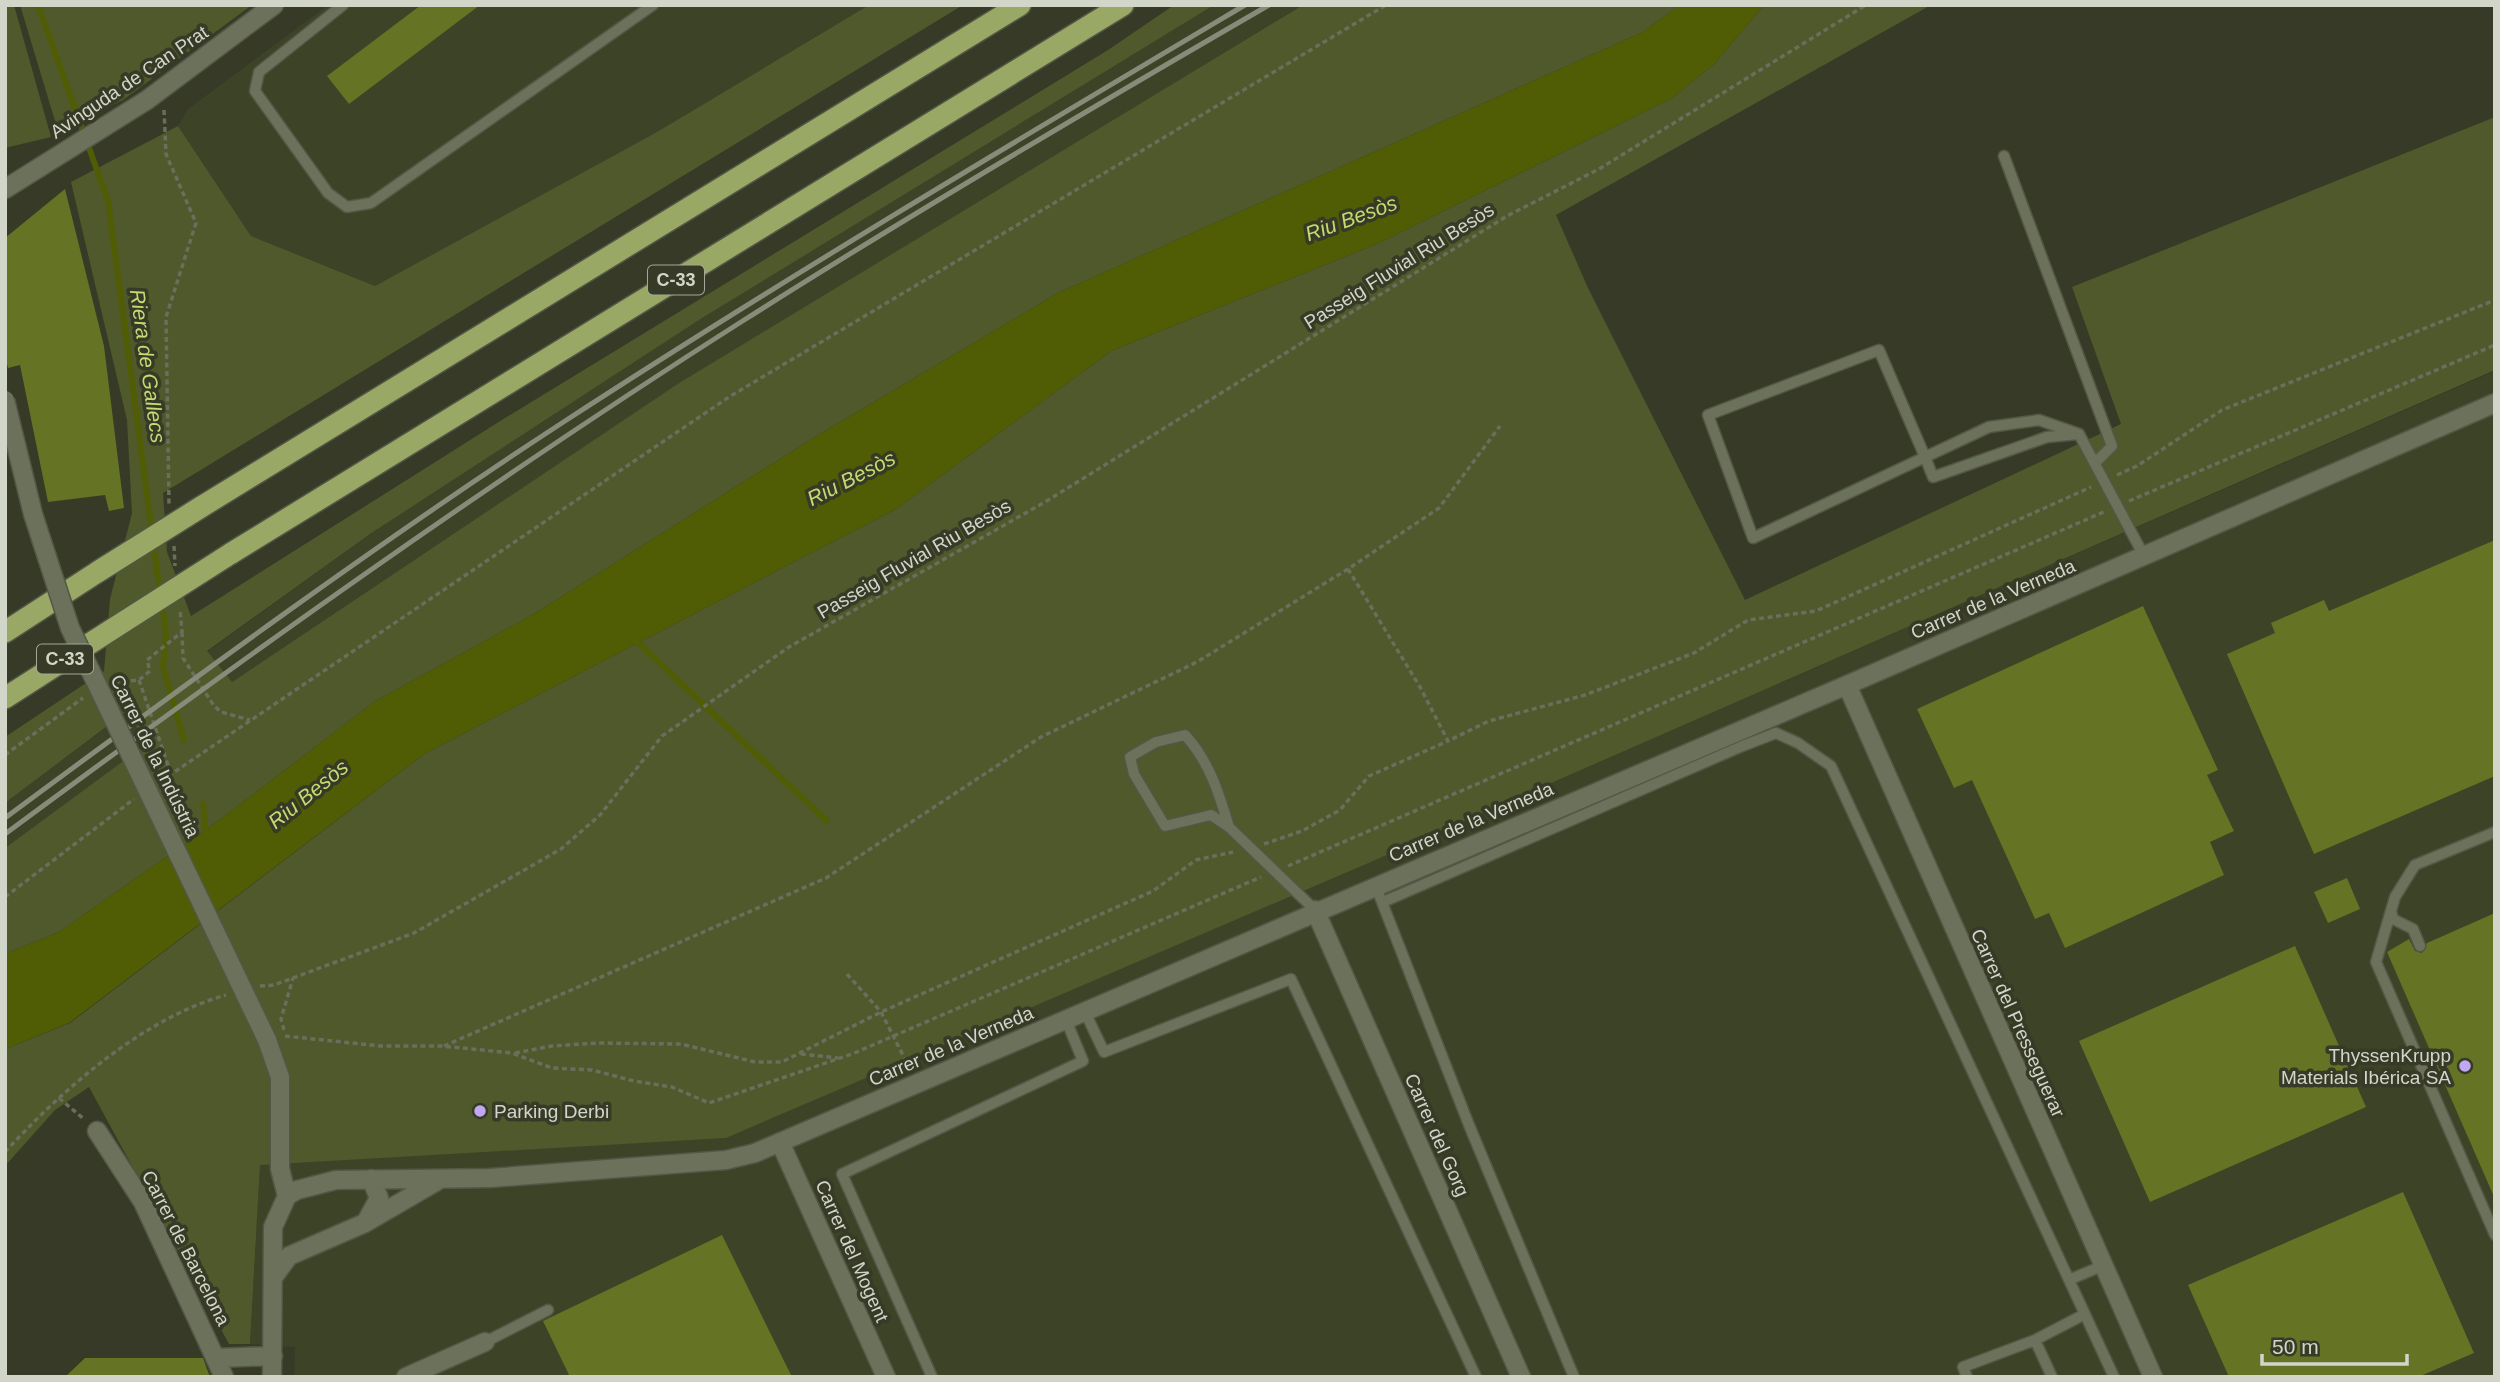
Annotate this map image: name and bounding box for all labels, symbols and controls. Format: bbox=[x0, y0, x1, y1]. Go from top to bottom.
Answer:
street label: Avinguda de Can Prat bbox=[46, 21, 212, 143]
water label: Riu Besòs bbox=[1302, 191, 1400, 245]
street label: Passeig Fluvial Riu Besòs bbox=[1300, 199, 1498, 333]
road number: C-33 bbox=[648, 266, 704, 294]
water label: Riera de Gallecs bbox=[126, 288, 170, 445]
water label: Riu Besòs bbox=[803, 446, 899, 510]
street label: Passeig Fluvial Riu Besòs bbox=[814, 495, 1014, 623]
street label: Carrer de la Verneda bbox=[1908, 555, 2079, 643]
road number: C-33 bbox=[37, 644, 93, 674]
street label: Carrer de la Indústria bbox=[106, 671, 204, 841]
water label: Riu Besòs bbox=[264, 755, 353, 833]
street label: Carrer de la Verneda bbox=[1386, 778, 1557, 866]
street label: Carrer del Presseguerar bbox=[1967, 926, 2069, 1121]
street label: Carrer de la Verneda bbox=[866, 1002, 1037, 1090]
place label: ThyssenKrupp Materials Ibérica SA bbox=[2281, 1045, 2451, 1088]
marker: ThyssenKrupp Materials Ibérica SA bbox=[2457, 1058, 2473, 1074]
street label: Carrer del Gorg bbox=[1401, 1070, 1473, 1200]
place label: Parking Derbi bbox=[494, 1101, 609, 1122]
marker: Parking Derbi bbox=[472, 1103, 488, 1119]
street label: Carrer de Barcelona bbox=[138, 1167, 234, 1329]
street label: Carrer del Mogent bbox=[811, 1177, 893, 1326]
scale bar bbox=[2262, 1322, 2407, 1366]
text: 50 m bbox=[2272, 1335, 2319, 1358]

